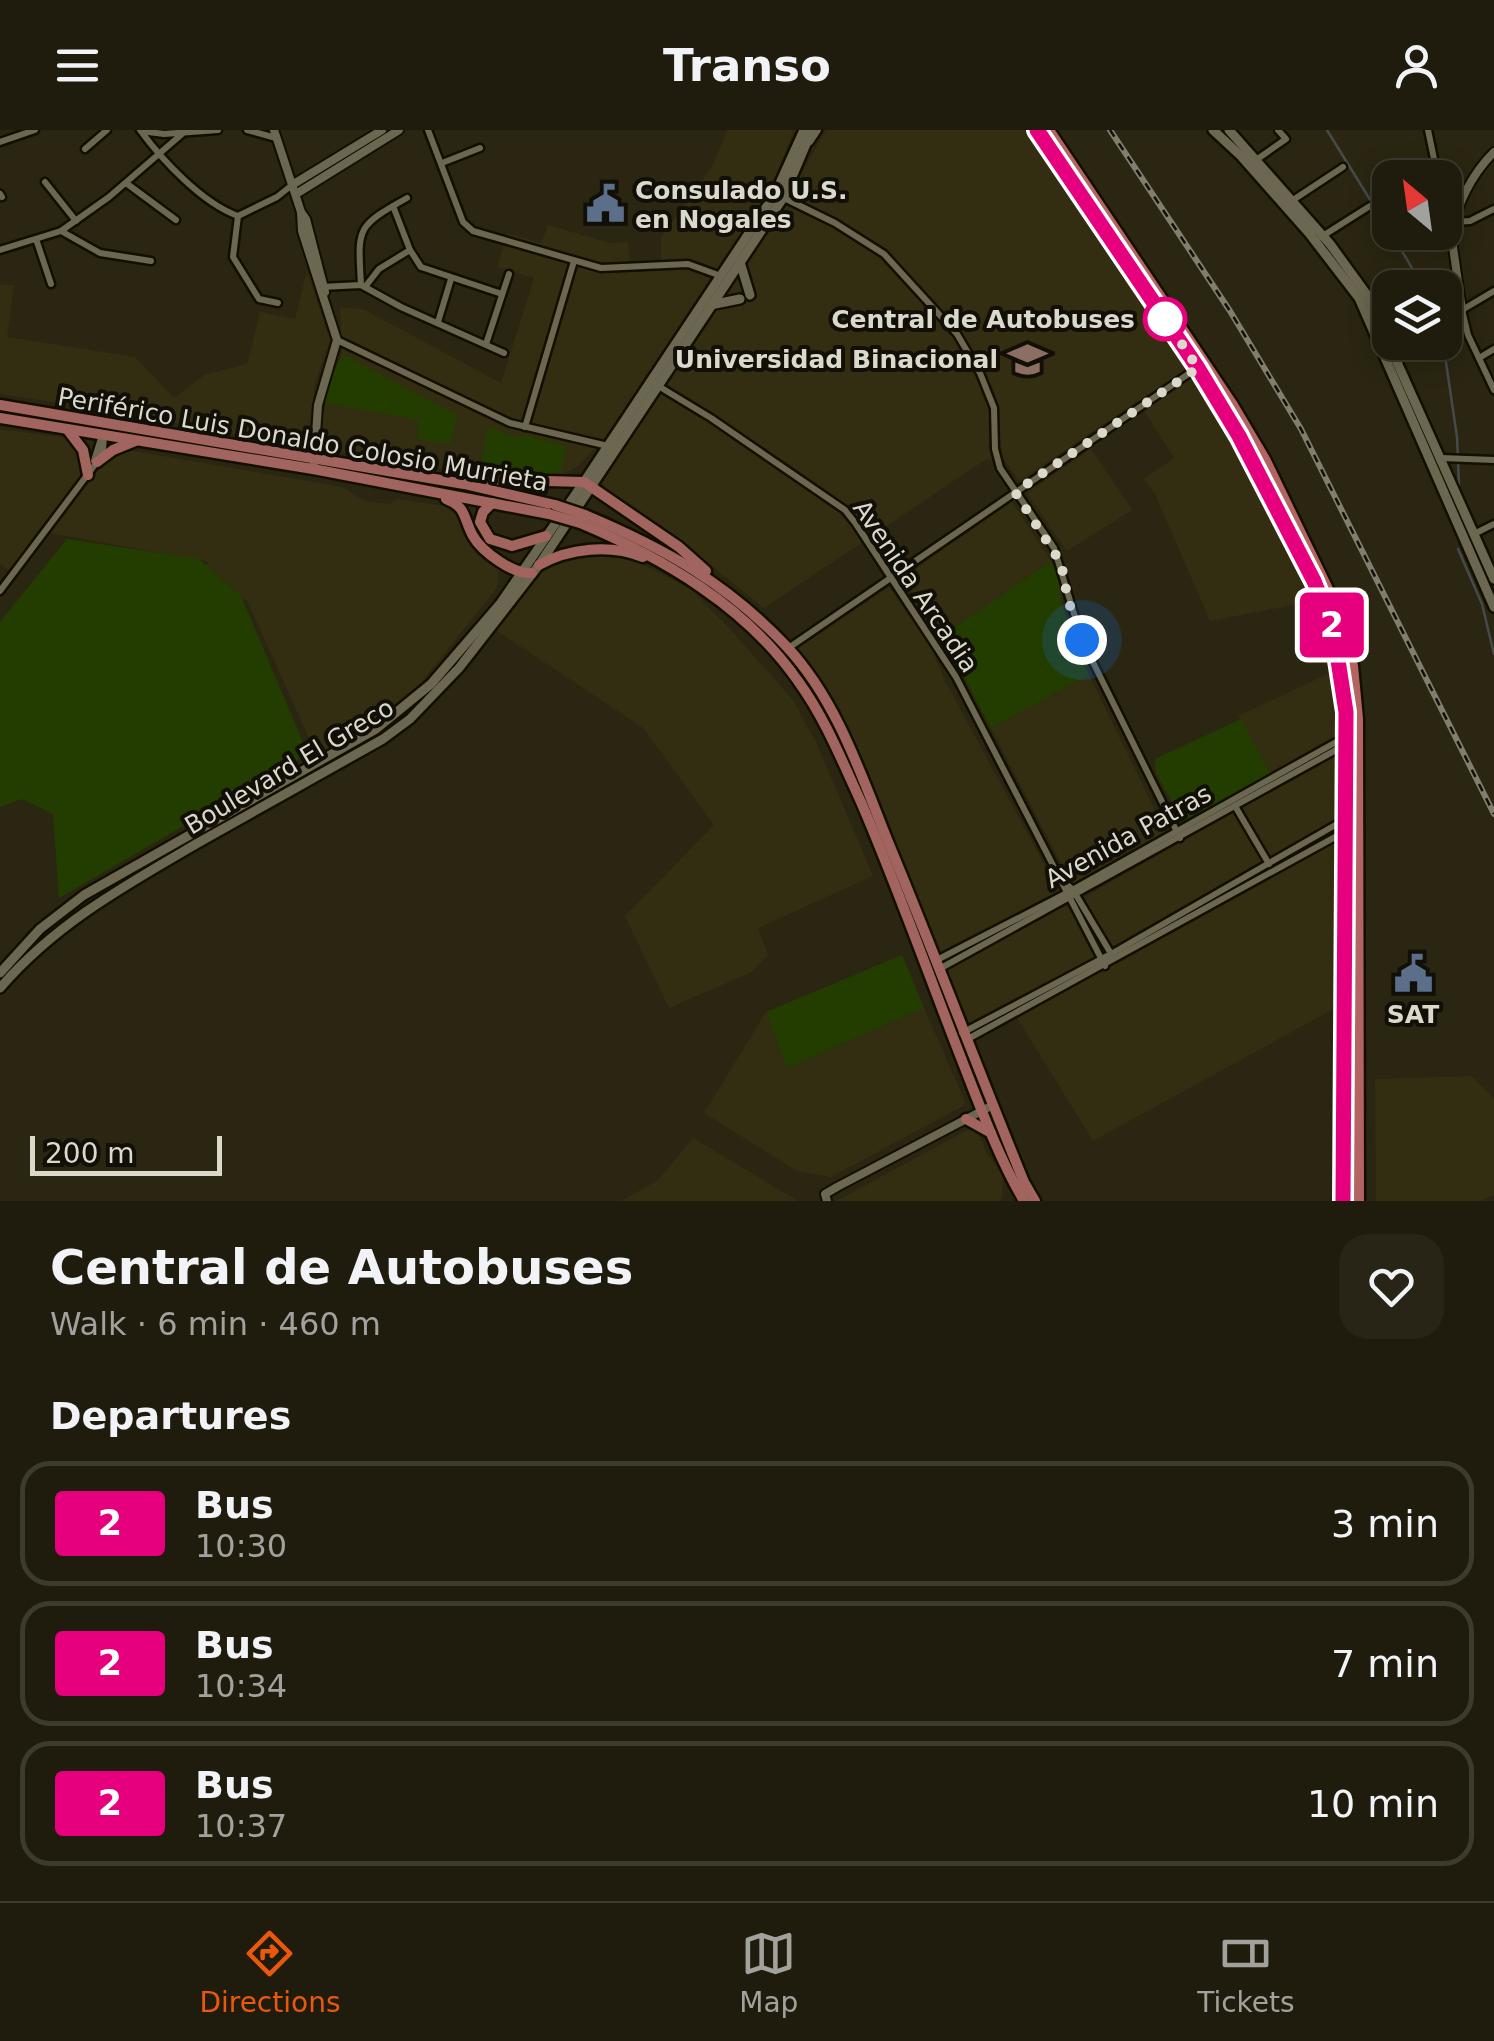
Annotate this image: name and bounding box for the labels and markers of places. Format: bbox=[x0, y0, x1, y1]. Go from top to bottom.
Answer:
place label: Consulado U.S. en Nogales bbox=[635, 176, 848, 234]
public building icon: Consulado U.S. en Nogales bbox=[584, 183, 626, 225]
marker: Central de Autobuses bbox=[1144, 298, 1186, 340]
place label: Central de Autobuses bbox=[831, 305, 1135, 334]
school or university icon: Universidad Binacional bbox=[1007, 338, 1049, 380]
place label: Universidad Binacional bbox=[675, 345, 998, 374]
public building icon: SAT bbox=[1392, 952, 1434, 994]
place label: SAT bbox=[1387, 1000, 1439, 1029]

